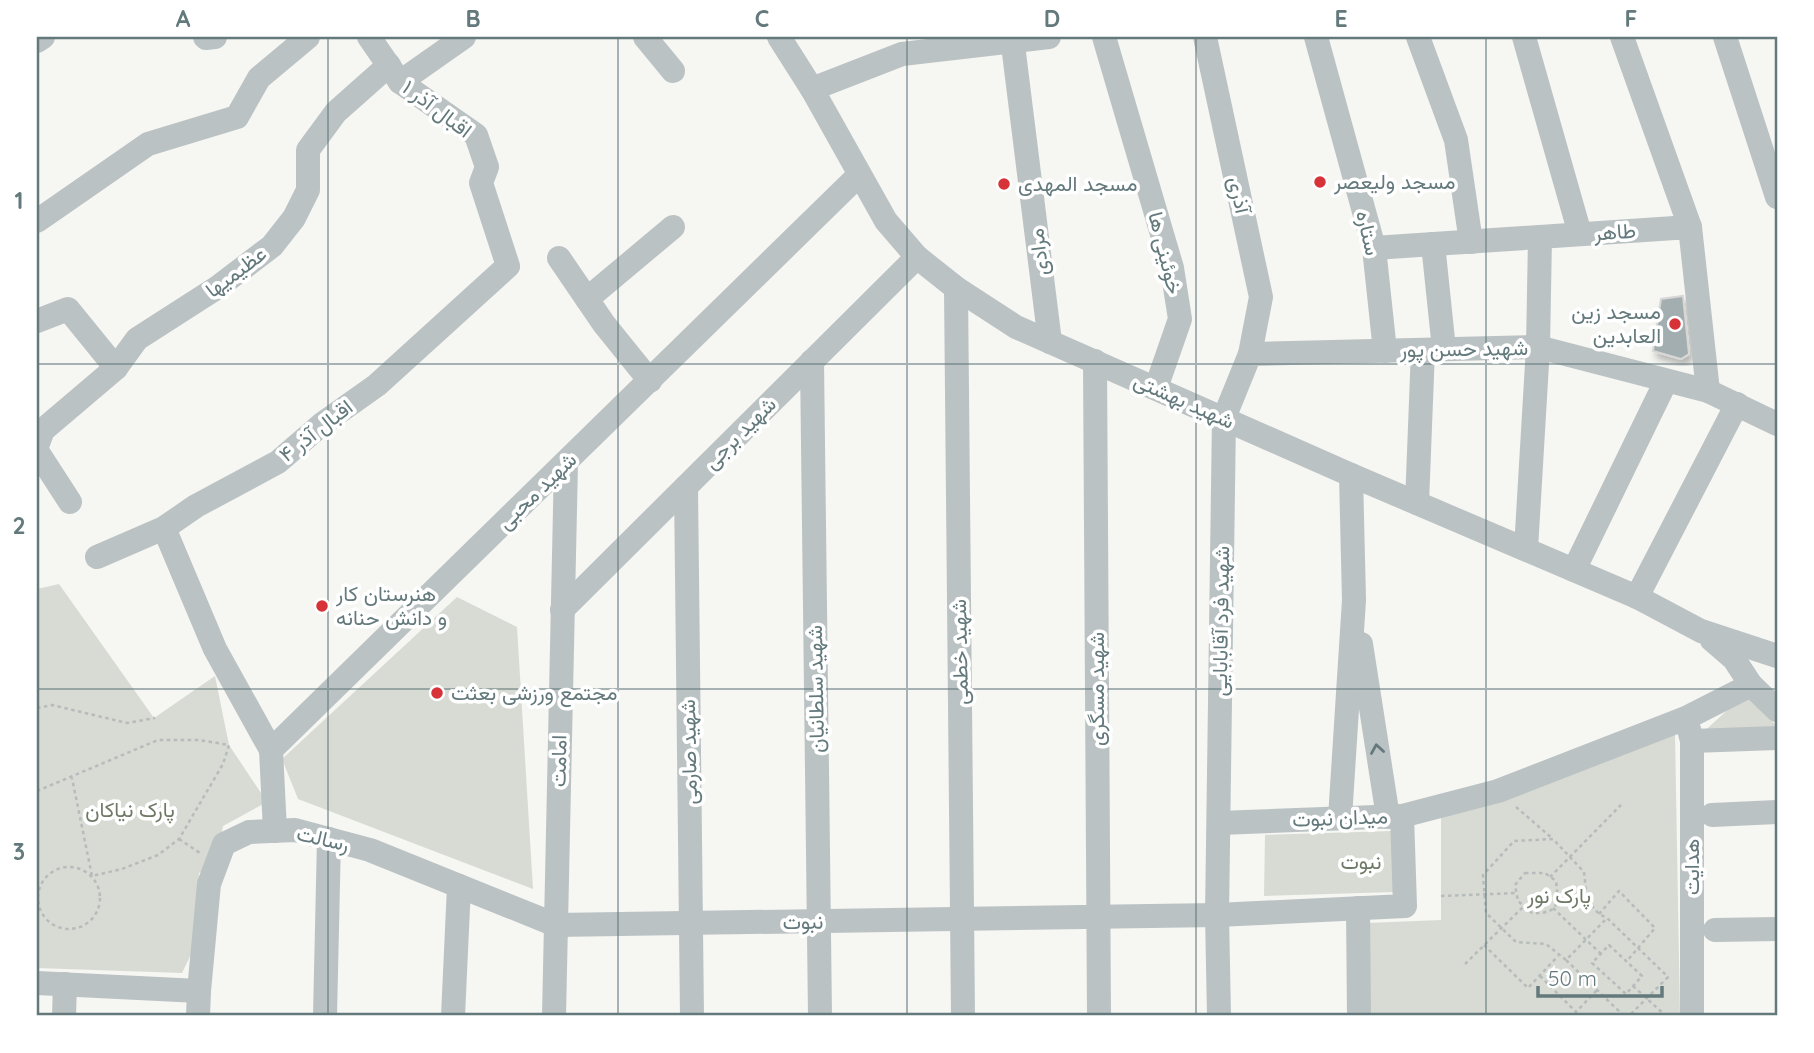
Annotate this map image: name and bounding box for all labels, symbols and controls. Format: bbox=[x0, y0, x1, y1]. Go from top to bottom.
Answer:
text: A bbox=[176, 4, 191, 33]
text: B bbox=[465, 4, 481, 33]
text: C bbox=[755, 4, 769, 33]
text: D bbox=[1044, 4, 1060, 33]
text: E bbox=[1334, 4, 1348, 33]
text: F bbox=[1625, 4, 1637, 33]
street label: اقبال آذر ۱ bbox=[397, 74, 478, 144]
place label: مسجد ولیعصر bbox=[1333, 168, 1455, 195]
place label: مسجد المهدی bbox=[1018, 170, 1138, 197]
street label: آذری bbox=[1222, 174, 1257, 218]
marker: مسجد ولیعصر bbox=[1312, 174, 1328, 190]
marker: مسجد المهدی bbox=[996, 176, 1012, 192]
text: 1 bbox=[15, 186, 23, 215]
street label: ستاره bbox=[1350, 208, 1387, 258]
street label: خوئینی ها bbox=[1142, 209, 1189, 297]
street label: طاهر bbox=[1592, 217, 1637, 246]
street label: مرادی bbox=[1022, 227, 1055, 277]
street label: عظیمیها bbox=[200, 240, 272, 303]
place label: مسجد زین العابدین bbox=[1571, 298, 1661, 348]
marker: مسجد زین العابدین bbox=[1667, 316, 1683, 332]
street label: شهید حسن پور bbox=[1399, 334, 1528, 364]
street label: شهید بهشتی bbox=[1130, 366, 1239, 435]
street label: شهید برجی bbox=[698, 391, 782, 475]
street label: اقبال آذر ۴ bbox=[273, 393, 358, 468]
street label: شهید محبی bbox=[491, 446, 582, 535]
text: 2 bbox=[12, 511, 26, 540]
street label: شهید فرد آقابابایی bbox=[1206, 546, 1235, 696]
place label: هنرستان کار و دانش حنانه bbox=[335, 580, 447, 631]
marker: هنرستان کار و دانش حنانه bbox=[314, 598, 330, 614]
street label: شهید خطمی bbox=[945, 599, 974, 705]
street label: شهید سلطانیان bbox=[801, 625, 830, 753]
street label: شهید مسگری bbox=[1083, 632, 1110, 746]
place label: مجتمع ورزشی بعثت bbox=[451, 679, 617, 707]
marker: مجتمع ورزشی بعثت bbox=[429, 685, 445, 701]
street label: شهید صارمی bbox=[674, 699, 703, 805]
street label: امامت bbox=[545, 735, 571, 787]
one-way arrow bbox=[1370, 743, 1385, 755]
park label: پارک نیاکان bbox=[85, 796, 175, 824]
street label: میدان نبوت bbox=[1292, 802, 1388, 833]
street label: رسالت bbox=[294, 819, 352, 858]
text: 3 bbox=[13, 837, 25, 866]
street label: هدایت bbox=[1678, 839, 1704, 895]
park label: نبوت bbox=[1341, 848, 1381, 875]
park label: پارک نور bbox=[1526, 882, 1591, 910]
street label: نبوت bbox=[782, 908, 824, 935]
scale bar bbox=[1538, 955, 1662, 999]
text: 50 m bbox=[1548, 965, 1597, 991]

